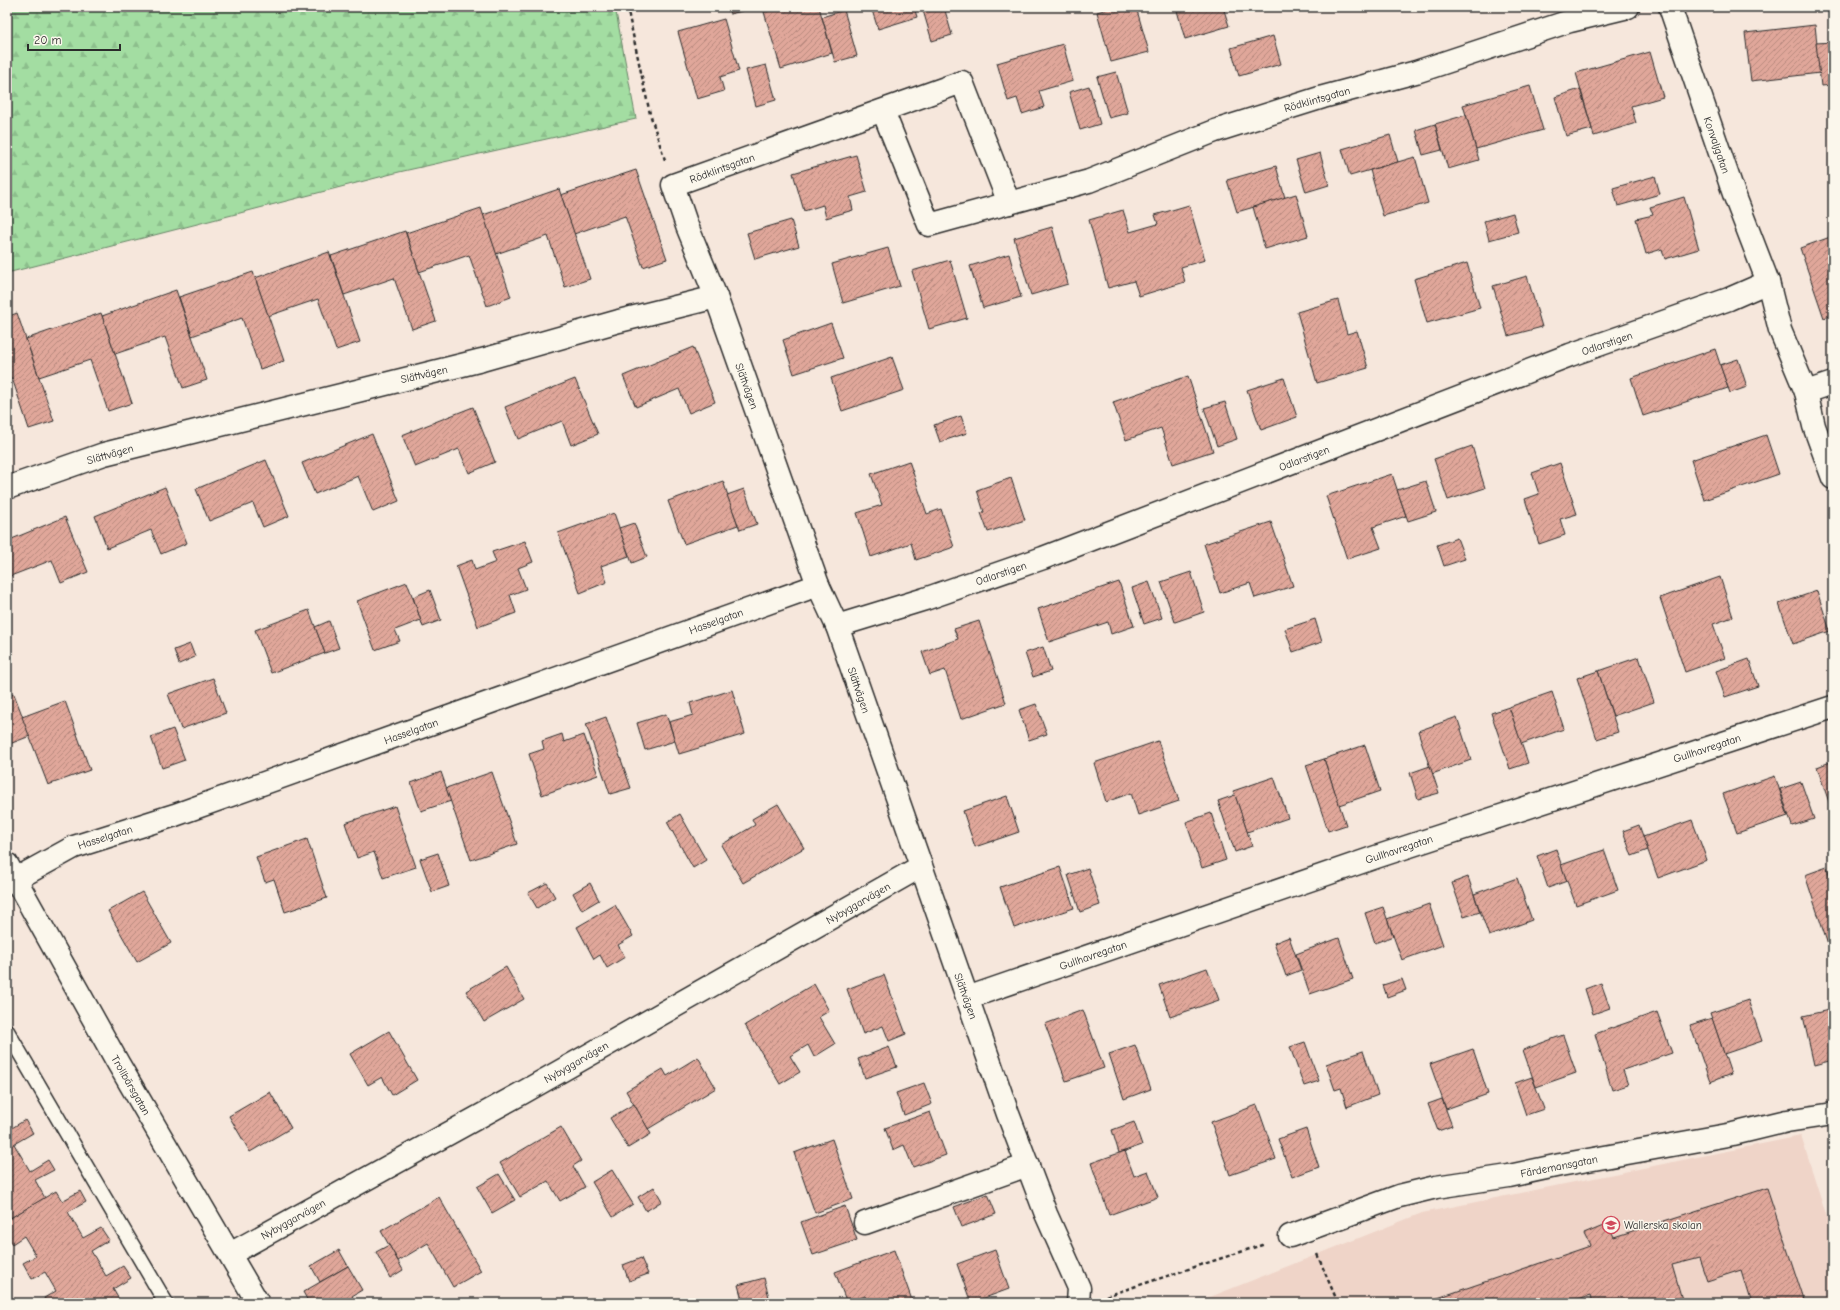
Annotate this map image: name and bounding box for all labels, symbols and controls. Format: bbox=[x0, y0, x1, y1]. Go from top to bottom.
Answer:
scale bar bbox=[28, 26, 120, 52]
text: 20 m bbox=[34, 33, 62, 47]
street label: Rödklintsgatan bbox=[1283, 84, 1352, 115]
street label: Konvaljgatan bbox=[1701, 115, 1732, 175]
street label: Rödklintsgatan bbox=[688, 151, 756, 186]
street label: Odlarstigen bbox=[1580, 329, 1634, 358]
street label: Slättvägen bbox=[732, 361, 761, 411]
street label: Slättvägen bbox=[399, 363, 449, 386]
street label: Slättvägen bbox=[85, 442, 135, 467]
street label: Odlarstigen bbox=[1277, 443, 1331, 474]
street label: Odlarstigen bbox=[974, 559, 1028, 588]
street label: Hasselgatan bbox=[687, 606, 745, 637]
street label: Slättvägen bbox=[845, 665, 872, 715]
street label: Hasselgatan bbox=[382, 716, 440, 747]
street label: Gullhavregatan bbox=[1672, 731, 1743, 766]
street label: Hasselgatan bbox=[76, 823, 134, 852]
street label: Gullhavregatan bbox=[1364, 832, 1435, 867]
street label: Nybyggarvägen bbox=[824, 880, 893, 927]
street label: Gullhavregatan bbox=[1058, 938, 1128, 973]
street label: Slättvägen bbox=[951, 971, 980, 1021]
street label: Nybyggarvägen bbox=[542, 1039, 611, 1086]
street label: Trollbärsgatan bbox=[108, 1053, 153, 1118]
street label: Färdemansgatan bbox=[1519, 1153, 1599, 1180]
street label: Nybyggarvägen bbox=[259, 1196, 328, 1243]
school or university icon: Wallerska skolan bbox=[1601, 1215, 1621, 1235]
place label: Wallerska skolan bbox=[1624, 1219, 1702, 1232]

